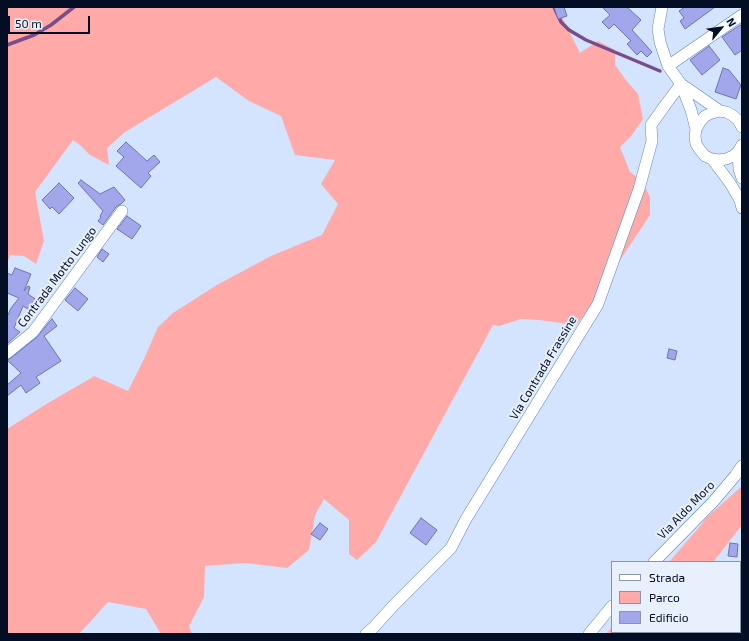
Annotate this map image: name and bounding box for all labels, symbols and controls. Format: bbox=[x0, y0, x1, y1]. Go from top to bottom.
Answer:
scale bar bbox=[10, 8, 92, 34]
north arrow bbox=[701, 8, 741, 48]
text: N bbox=[724, 15, 740, 29]
text: 50 m bbox=[15, 16, 42, 30]
street label: Contrada Motto Lungo bbox=[14, 224, 100, 330]
street label: Via Contrada Frassine bbox=[506, 313, 580, 423]
street label: Via Aldo Moro bbox=[655, 478, 717, 542]
legend bbox=[611, 561, 741, 633]
text: Strada bbox=[649, 570, 685, 584]
text: Parco bbox=[649, 590, 680, 604]
text: Edificio bbox=[649, 610, 689, 624]

